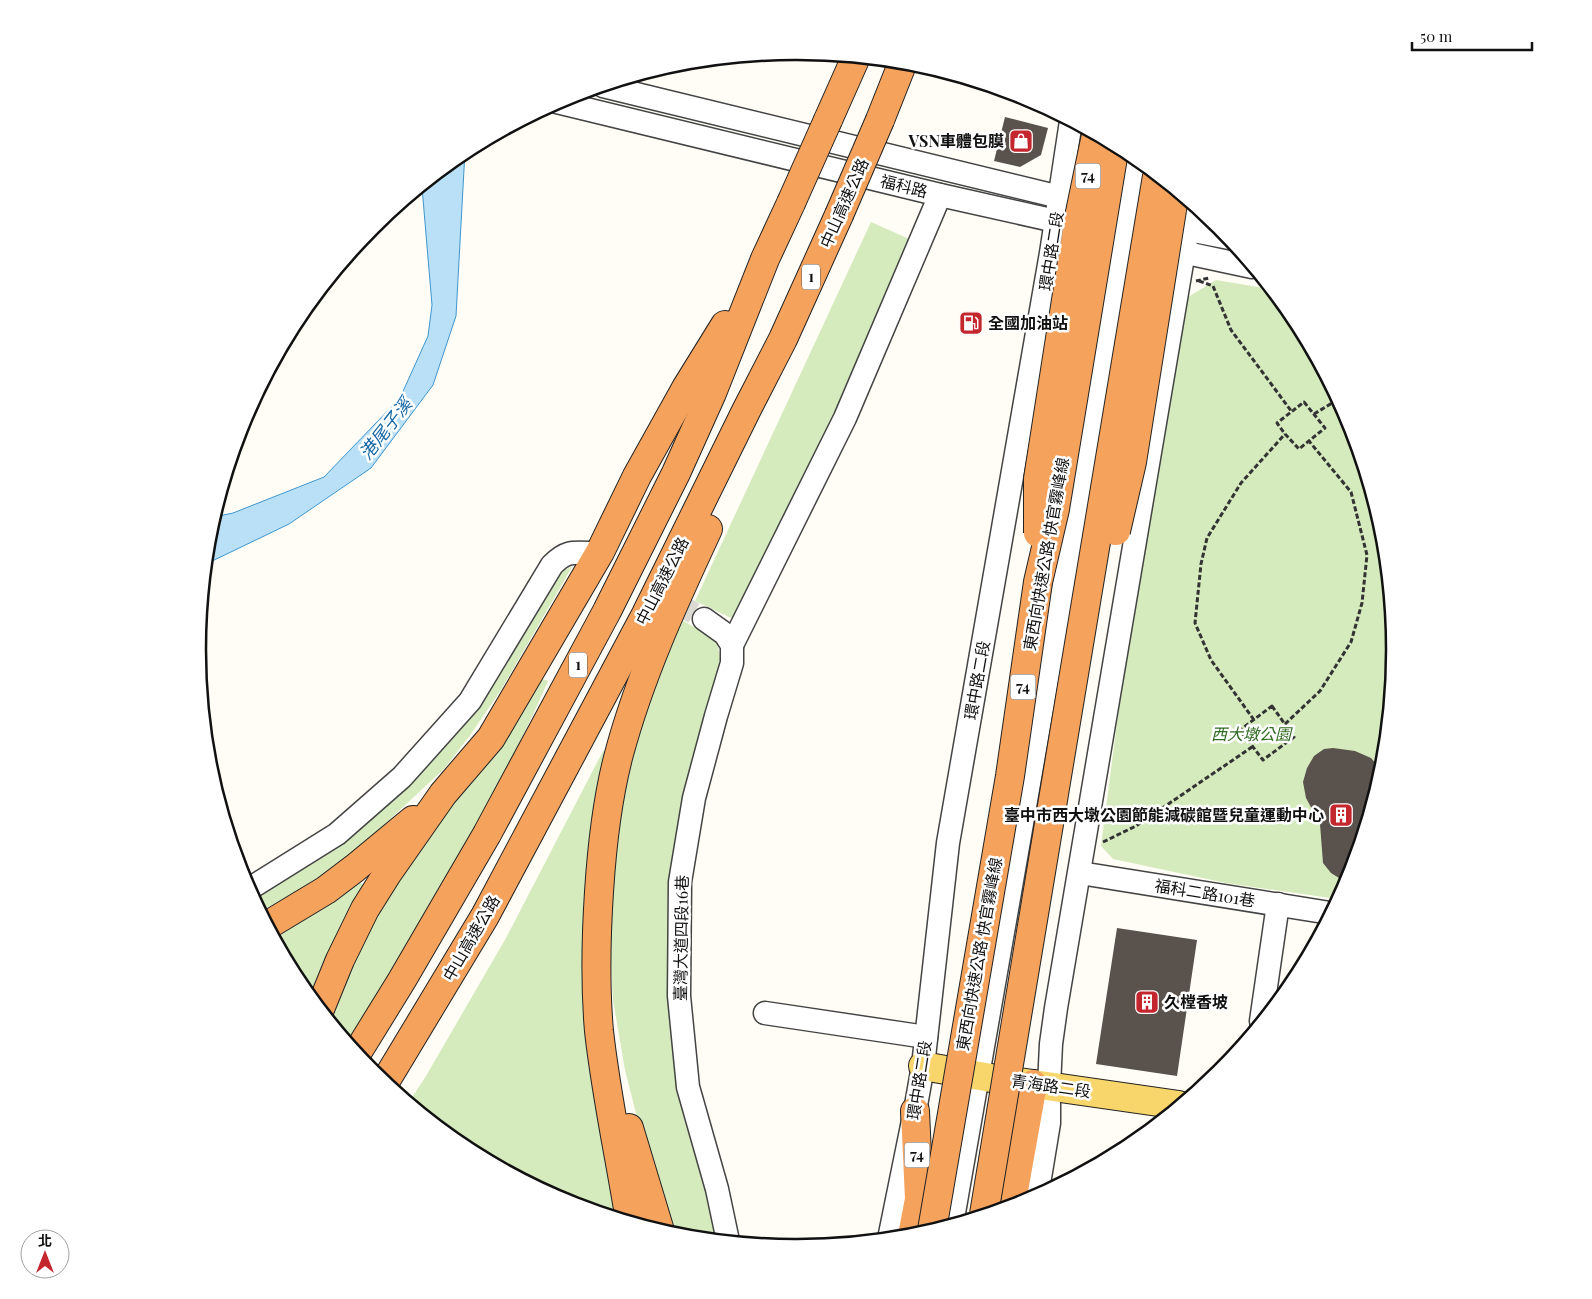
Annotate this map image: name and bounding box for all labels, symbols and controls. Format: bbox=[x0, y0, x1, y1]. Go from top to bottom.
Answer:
scale bar bbox=[1412, 20, 1532, 52]
text: 50 m bbox=[1420, 26, 1453, 46]
shop icon: VSN車體包膜 bbox=[1008, 128, 1034, 154]
place label: VSN車體包膜 bbox=[907, 130, 1004, 151]
street label: 中山高速公路 bbox=[814, 155, 873, 251]
road number: 74 bbox=[1076, 164, 1100, 188]
street label: 福科路 bbox=[878, 170, 930, 202]
street label: 環中路二段 bbox=[1034, 210, 1067, 292]
road number: 1 bbox=[802, 264, 820, 290]
fuel station icon: 全國加油站 bbox=[958, 310, 984, 336]
place label: 全國加油站 bbox=[988, 312, 1068, 333]
water label: 港尾子溪 bbox=[354, 390, 419, 464]
street label: 東西向快速公路 快官霧峰線 bbox=[1018, 456, 1073, 652]
street label: 中山高速公路 bbox=[630, 533, 693, 628]
street label: 環中路二段 bbox=[959, 639, 994, 721]
road number: 1 bbox=[569, 652, 587, 678]
road number: 74 bbox=[1010, 674, 1036, 700]
park label: 西大墩公園 bbox=[1211, 723, 1293, 744]
building icon: 臺中市西大墩公園節能減碳館暨兒童運動中心 bbox=[1328, 802, 1354, 828]
place label: 臺中市西大墩公園節能減碳館暨兒童運動中心 bbox=[1004, 804, 1324, 825]
street label: 東西向快速公路 快官霧峰線 bbox=[951, 856, 1006, 1052]
street label: 福科二路101巷 bbox=[1153, 874, 1257, 911]
street label: 臺灣大道四段16巷 bbox=[669, 875, 692, 1001]
street label: 中山高速公路 bbox=[437, 891, 504, 985]
building icon: 久樘香坡 bbox=[1134, 989, 1160, 1015]
place label: 久樘香坡 bbox=[1164, 991, 1228, 1012]
street label: 環中路二段 bbox=[902, 1039, 935, 1121]
street label: 青海路二段 bbox=[1010, 1070, 1092, 1101]
road number: 74 bbox=[904, 1142, 930, 1168]
north arrow bbox=[20, 1229, 70, 1279]
text: 北 bbox=[38, 1231, 52, 1250]

